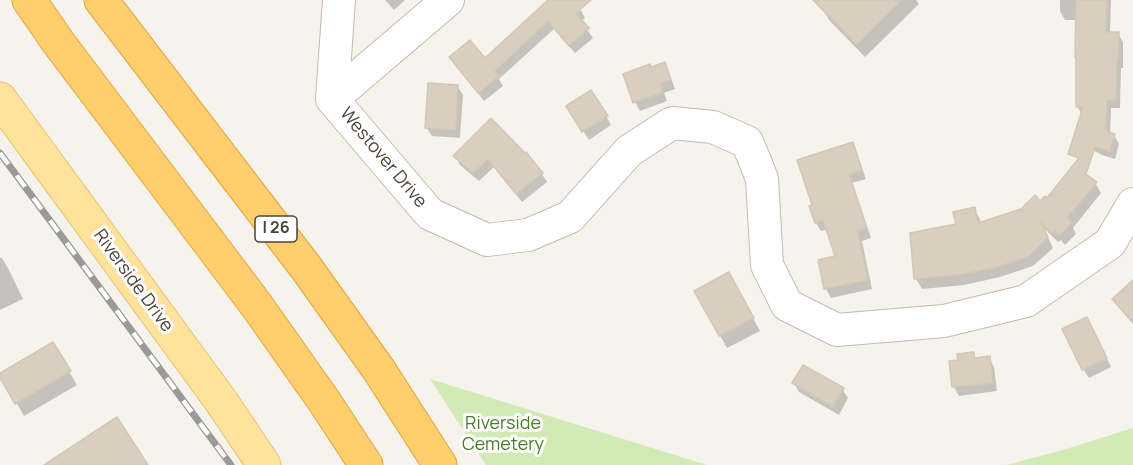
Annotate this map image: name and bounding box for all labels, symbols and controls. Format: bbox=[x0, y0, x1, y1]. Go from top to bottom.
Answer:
street label: Westover Drive bbox=[335, 103, 431, 213]
road number: I 26 bbox=[255, 216, 297, 242]
street label: Riverside Drive bbox=[89, 226, 177, 336]
park label: Riverside Cemetery bbox=[462, 413, 544, 456]

